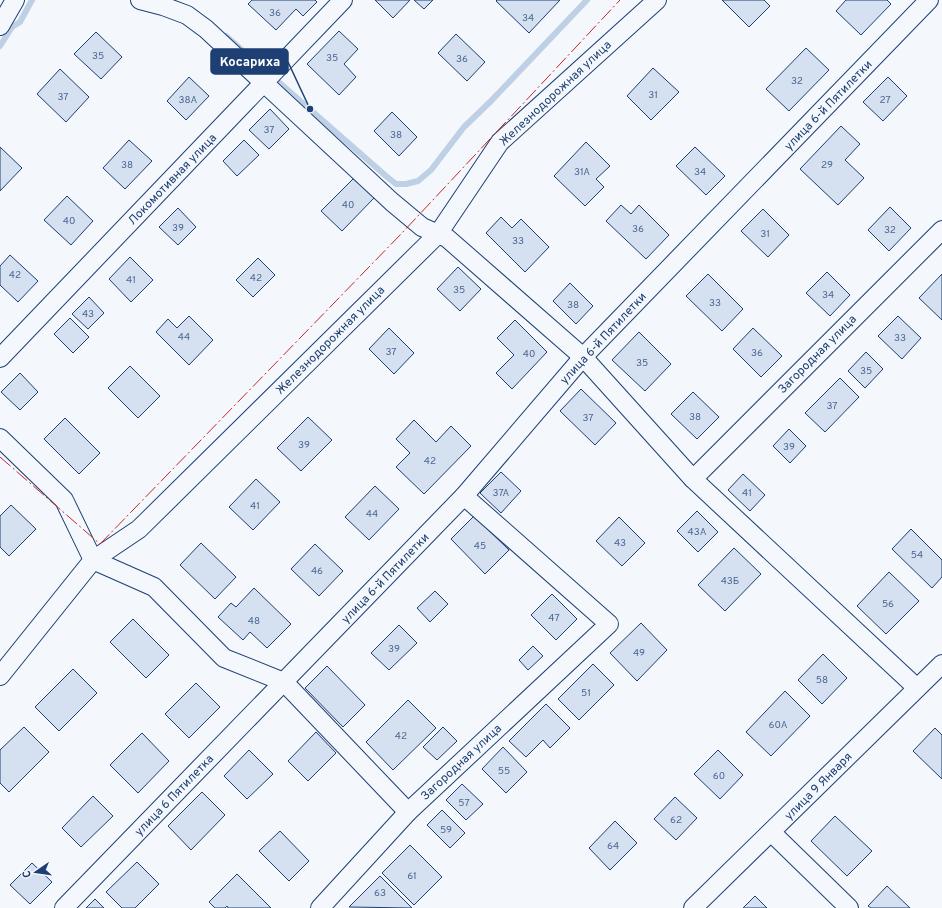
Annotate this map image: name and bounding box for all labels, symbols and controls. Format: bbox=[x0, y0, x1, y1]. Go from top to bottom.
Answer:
house number: 36 bbox=[269, 7, 281, 20]
house number: 34 bbox=[522, 12, 534, 25]
street label: Железнодорожная улица bbox=[496, 37, 615, 150]
callout: Косариха bbox=[211, 49, 288, 74]
house number: 35 bbox=[92, 50, 104, 63]
house number: 35 bbox=[326, 52, 338, 65]
house number: 36 bbox=[456, 53, 468, 66]
text: Косариха bbox=[220, 55, 280, 71]
street label: улица 6-й Пятилетки bbox=[781, 57, 876, 154]
house number: 32 bbox=[791, 75, 803, 88]
house number: 31 bbox=[648, 89, 658, 102]
house number: 37 bbox=[57, 91, 69, 104]
house number: 38А bbox=[179, 94, 198, 107]
house number: 27 bbox=[879, 94, 891, 107]
house number: 37 bbox=[263, 124, 275, 137]
house number: 38 bbox=[390, 129, 402, 142]
street label: Локомотивная улица bbox=[125, 130, 221, 229]
house number: 38 bbox=[121, 159, 133, 172]
house number: 29 bbox=[821, 159, 833, 172]
house number: 31А bbox=[574, 166, 590, 179]
house number: 34 bbox=[694, 166, 706, 179]
house number: 40 bbox=[342, 199, 354, 212]
house number: 40 bbox=[63, 215, 75, 228]
house number: 39 bbox=[172, 222, 184, 235]
house number: 36 bbox=[632, 223, 644, 236]
house number: 32 bbox=[884, 224, 896, 237]
house number: 31 bbox=[760, 228, 770, 241]
house number: 33 bbox=[512, 235, 524, 248]
house number: 42 bbox=[9, 269, 21, 282]
house number: 42 bbox=[250, 272, 262, 285]
house number: 41 bbox=[126, 274, 136, 287]
street label: Железнодорожная улица bbox=[273, 283, 389, 399]
house number: 35 bbox=[453, 284, 465, 297]
street label: улица 6-й Пятилетки bbox=[557, 289, 651, 388]
house number: 34 bbox=[822, 289, 834, 302]
house number: 33 bbox=[709, 297, 721, 310]
house number: 38 bbox=[567, 299, 579, 312]
house number: 43 bbox=[82, 308, 94, 321]
street label: Загородная улица bbox=[775, 312, 861, 398]
house number: 44 bbox=[178, 331, 190, 344]
house number: 33 bbox=[894, 332, 906, 345]
house number: 37 bbox=[385, 346, 397, 359]
house number: 36 bbox=[751, 347, 763, 360]
house number: 40 bbox=[523, 348, 535, 361]
house number: 35 bbox=[636, 357, 648, 370]
house number: 35 bbox=[860, 365, 872, 378]
house number: 37 bbox=[826, 400, 838, 413]
house number: 38 bbox=[689, 411, 701, 424]
house number: 37 bbox=[582, 412, 594, 425]
house number: 39 bbox=[298, 439, 310, 452]
house number: 39 bbox=[783, 441, 795, 454]
house number: 42 bbox=[424, 455, 436, 468]
house number: 37А bbox=[493, 487, 510, 500]
house number: 41 bbox=[742, 487, 752, 500]
house number: 41 bbox=[250, 500, 260, 513]
house number: 44 bbox=[366, 508, 378, 521]
house number: 43А bbox=[688, 526, 707, 539]
street label: улица 6-й Пятилетки bbox=[338, 530, 433, 627]
house number: 43 bbox=[614, 537, 626, 550]
house number: 45 bbox=[474, 540, 486, 553]
house number: 54 bbox=[911, 549, 923, 562]
house number: 46 bbox=[311, 565, 323, 578]
house number: 43Б bbox=[721, 575, 739, 588]
house number: 56 bbox=[882, 598, 894, 611]
house number: 47 bbox=[548, 612, 560, 625]
house number: 48 bbox=[248, 615, 260, 628]
house number: 39 bbox=[388, 643, 400, 656]
house number: 49 bbox=[633, 647, 645, 660]
house number: 58 bbox=[816, 674, 828, 687]
house number: 51 bbox=[581, 687, 591, 700]
house number: 60А bbox=[769, 719, 788, 732]
street label: Загородная улица bbox=[418, 721, 506, 804]
house number: 42 bbox=[395, 730, 407, 743]
street label: улица 9 Января bbox=[781, 749, 856, 824]
street label: улица 6 Пятилетка bbox=[132, 751, 218, 840]
house number: 55 bbox=[498, 765, 510, 778]
house number: 60 bbox=[713, 770, 725, 783]
house number: 57 bbox=[458, 797, 470, 810]
house number: 62 bbox=[670, 814, 682, 827]
house number: 59 bbox=[440, 824, 452, 837]
house number: 64 bbox=[607, 840, 619, 853]
north arrow bbox=[16, 852, 56, 892]
text: С bbox=[20, 869, 35, 879]
house number: 61 bbox=[407, 870, 417, 883]
house number: 63 bbox=[374, 887, 386, 900]

